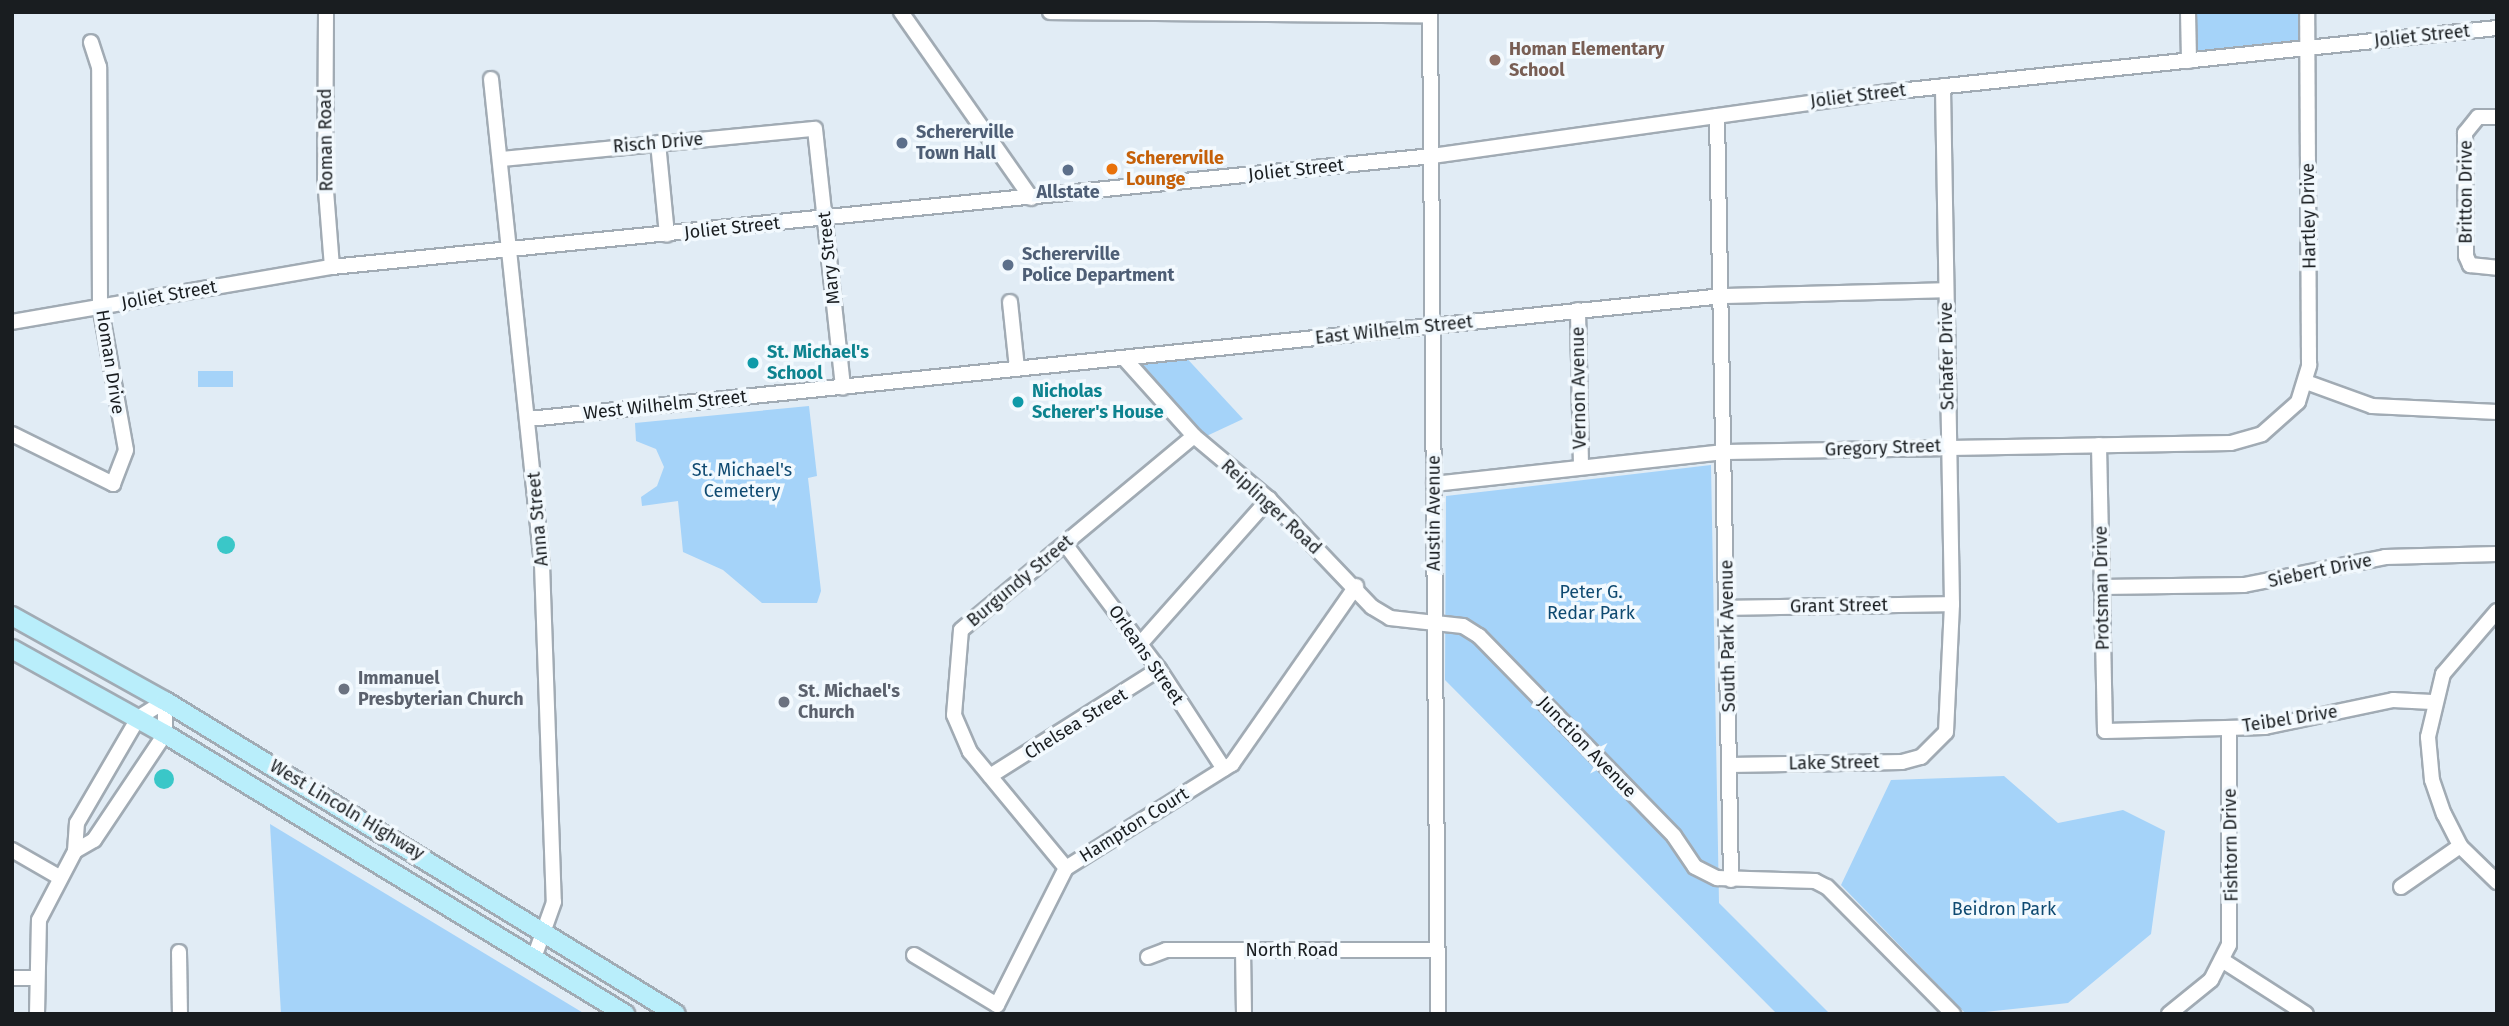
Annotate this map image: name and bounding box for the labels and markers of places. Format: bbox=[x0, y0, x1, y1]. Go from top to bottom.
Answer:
place label: Homan Elementary School bbox=[1509, 39, 1664, 82]
marker: Homan Elementary School bbox=[1487, 52, 1503, 68]
place label: Schererville Town Hall bbox=[916, 122, 1014, 164]
marker: Schererville Town Hall bbox=[894, 135, 910, 151]
place label: Schererville Lounge bbox=[1126, 148, 1224, 190]
marker: Schererville Lounge bbox=[1104, 161, 1120, 177]
marker: Allstate bbox=[1060, 162, 1076, 178]
place label: Allstate bbox=[1036, 181, 1100, 203]
place label: Schererville Police Department bbox=[1022, 244, 1174, 286]
marker: Schererville Police Department bbox=[1000, 257, 1016, 273]
place label: St. Michael's School bbox=[767, 342, 869, 384]
marker: St. Michael's School bbox=[745, 355, 761, 371]
place label: Nicholas Scherer's House bbox=[1032, 381, 1164, 424]
marker: Nicholas Scherer's House bbox=[1010, 394, 1026, 410]
place label: Immanuel Presbyterian Church bbox=[358, 668, 524, 710]
marker: Immanuel Presbyterian Church bbox=[336, 681, 352, 697]
place label: St. Michael's Church bbox=[798, 681, 900, 724]
marker: St. Michael's Church bbox=[776, 694, 792, 710]

